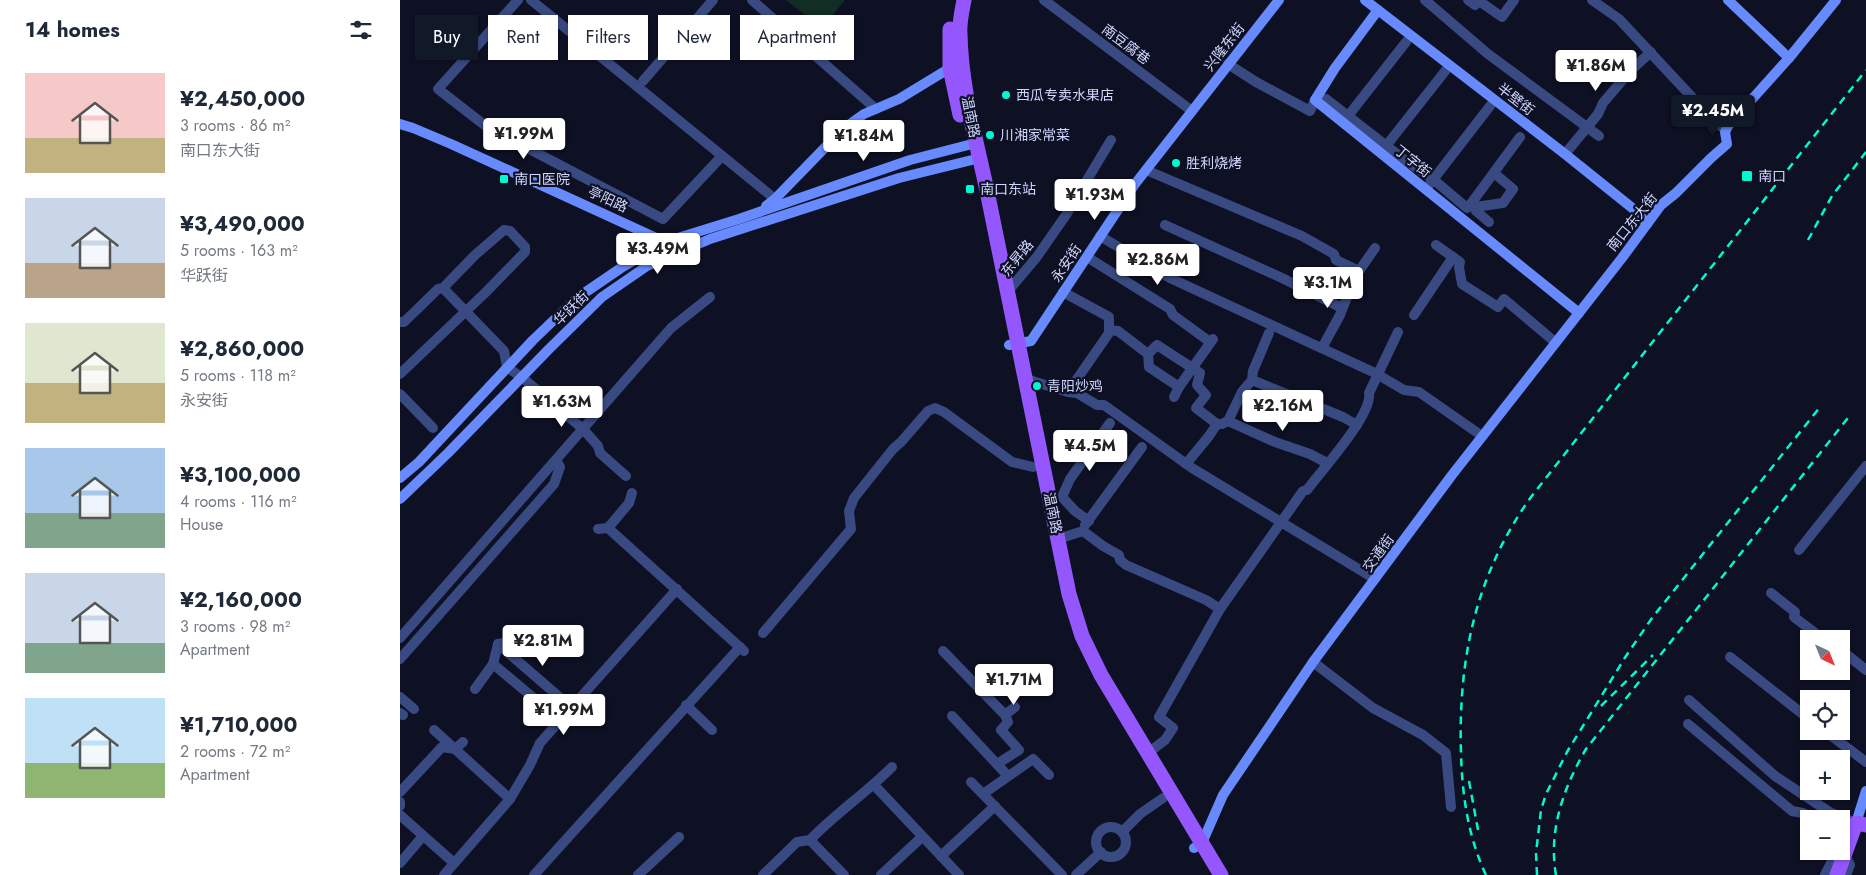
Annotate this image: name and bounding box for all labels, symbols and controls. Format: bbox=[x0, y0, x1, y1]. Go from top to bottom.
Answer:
text: 14 homes bbox=[25, 15, 120, 45]
chip: Buy bbox=[415, 15, 478, 60]
chip: Rent bbox=[488, 15, 558, 60]
chip: Filters bbox=[568, 15, 648, 60]
chip: New bbox=[658, 15, 730, 60]
chip: Apartment bbox=[740, 15, 854, 60]
icon: filters bbox=[347, 16, 375, 44]
street label: 南豆腐巷 bbox=[1098, 19, 1154, 69]
street label: 兴隆东街 bbox=[1199, 19, 1249, 75]
pin: ¥1.86M bbox=[1555, 49, 1637, 92]
text: ¥1.86M bbox=[1567, 54, 1626, 77]
street label: 半壁街 bbox=[1493, 78, 1539, 120]
text: ¥2,450,000 bbox=[180, 84, 305, 114]
place label: 西瓜专卖水果店 bbox=[1016, 85, 1114, 105]
marker: 西瓜专卖水果店 bbox=[1000, 89, 1012, 101]
icon: home bbox=[65, 93, 125, 153]
street label: 温南路 bbox=[957, 94, 985, 140]
pin: ¥2.45M bbox=[1672, 94, 1754, 137]
text: ¥2.45M bbox=[1682, 99, 1744, 122]
text: 3 rooms · 86 m² bbox=[180, 114, 290, 137]
pin: ¥1.99M bbox=[483, 118, 565, 160]
pin: ¥1.84M bbox=[823, 120, 905, 162]
text: ¥1.99M bbox=[494, 122, 554, 145]
text: ¥1.84M bbox=[834, 124, 894, 147]
place label: 川湘家常菜 bbox=[1000, 125, 1070, 145]
marker: 川湘家常菜 bbox=[984, 129, 996, 141]
text: 南口东大街 bbox=[180, 139, 260, 162]
street label: 丁字街 bbox=[1390, 140, 1436, 182]
place label: 胜利烧烤 bbox=[1186, 153, 1242, 173]
marker: 胜利烧烤 bbox=[1170, 157, 1182, 169]
place label: 南口 bbox=[1758, 166, 1786, 186]
place label: 南口医院 bbox=[514, 169, 570, 189]
marker: 南口 bbox=[1740, 169, 1754, 183]
marker: 南口医院 bbox=[498, 173, 510, 185]
pin: ¥1.93M bbox=[1054, 178, 1136, 221]
place label: 南口东站 bbox=[980, 179, 1036, 199]
street label: 亭阳路 bbox=[585, 181, 631, 217]
marker: 南口东站 bbox=[964, 183, 976, 195]
text: ¥1.93M bbox=[1066, 183, 1124, 206]
street label: 南口东大街 bbox=[1602, 189, 1662, 255]
text: ¥3,490,000 bbox=[180, 209, 305, 239]
icon: home bbox=[65, 218, 125, 278]
pin: ¥3.49M bbox=[617, 232, 699, 275]
street label: 东昇路 bbox=[996, 235, 1038, 281]
text: ¥3.49M bbox=[627, 237, 689, 260]
text: 5 rooms · 163 m² bbox=[180, 239, 298, 262]
street label: 永安街 bbox=[1046, 240, 1086, 286]
pin: ¥2.86M bbox=[1117, 244, 1199, 286]
text: ¥2.86M bbox=[1127, 248, 1189, 271]
text: 华跃街 bbox=[180, 264, 228, 287]
pin: ¥3.1M bbox=[1293, 266, 1363, 309]
text: ¥3.1M bbox=[1304, 271, 1352, 294]
street label: 华跃街 bbox=[549, 286, 593, 330]
text: ¥2,860,000 bbox=[180, 334, 304, 364]
icon: home bbox=[65, 343, 125, 403]
text: 5 rooms · 118 m² bbox=[180, 364, 296, 387]
place label: 青阳炒鸡 bbox=[1047, 376, 1103, 396]
marker: 青阳炒鸡 bbox=[1031, 380, 1043, 392]
pin: ¥1.63M bbox=[521, 386, 603, 428]
text: 永安街 bbox=[180, 389, 228, 412]
text: ¥1.63M bbox=[533, 390, 591, 413]
pin: ¥2.16M bbox=[1242, 390, 1324, 432]
text: ¥2.16M bbox=[1253, 394, 1313, 417]
pin: ¥4.5M bbox=[1055, 430, 1125, 472]
text: ¥4.5M bbox=[1064, 434, 1116, 457]
text: ¥3,100,000 bbox=[180, 460, 301, 490]
icon: home bbox=[65, 468, 125, 528]
text: 4 rooms · 116 m² bbox=[180, 490, 297, 513]
street label: 温南路 bbox=[1039, 490, 1067, 536]
text: House bbox=[180, 513, 223, 536]
street label: 交通街 bbox=[1358, 530, 1398, 576]
text: ¥2,160,000 bbox=[180, 585, 302, 615]
icon: home bbox=[65, 593, 125, 653]
text: 3 rooms · 98 m² bbox=[180, 615, 290, 638]
pin: ¥2.81M bbox=[502, 624, 584, 667]
text: ¥2.81M bbox=[514, 629, 572, 652]
north arrow bbox=[1800, 630, 1850, 680]
map controls bbox=[1800, 630, 1850, 860]
text: Apartment bbox=[180, 638, 250, 661]
pin: ¥1.71M bbox=[973, 664, 1055, 706]
text: ¥1.71M bbox=[986, 668, 1042, 691]
button: locate bbox=[1800, 690, 1850, 740]
pin: ¥1.99M bbox=[523, 694, 605, 736]
text: ¥1.99M bbox=[534, 698, 594, 721]
text: ¥1,710,000 bbox=[180, 710, 297, 740]
icon: home bbox=[65, 718, 125, 778]
text: 2 rooms · 72 m² bbox=[180, 740, 290, 763]
button: + bbox=[1800, 750, 1850, 800]
text: Apartment bbox=[180, 763, 250, 786]
button: − bbox=[1800, 810, 1850, 860]

